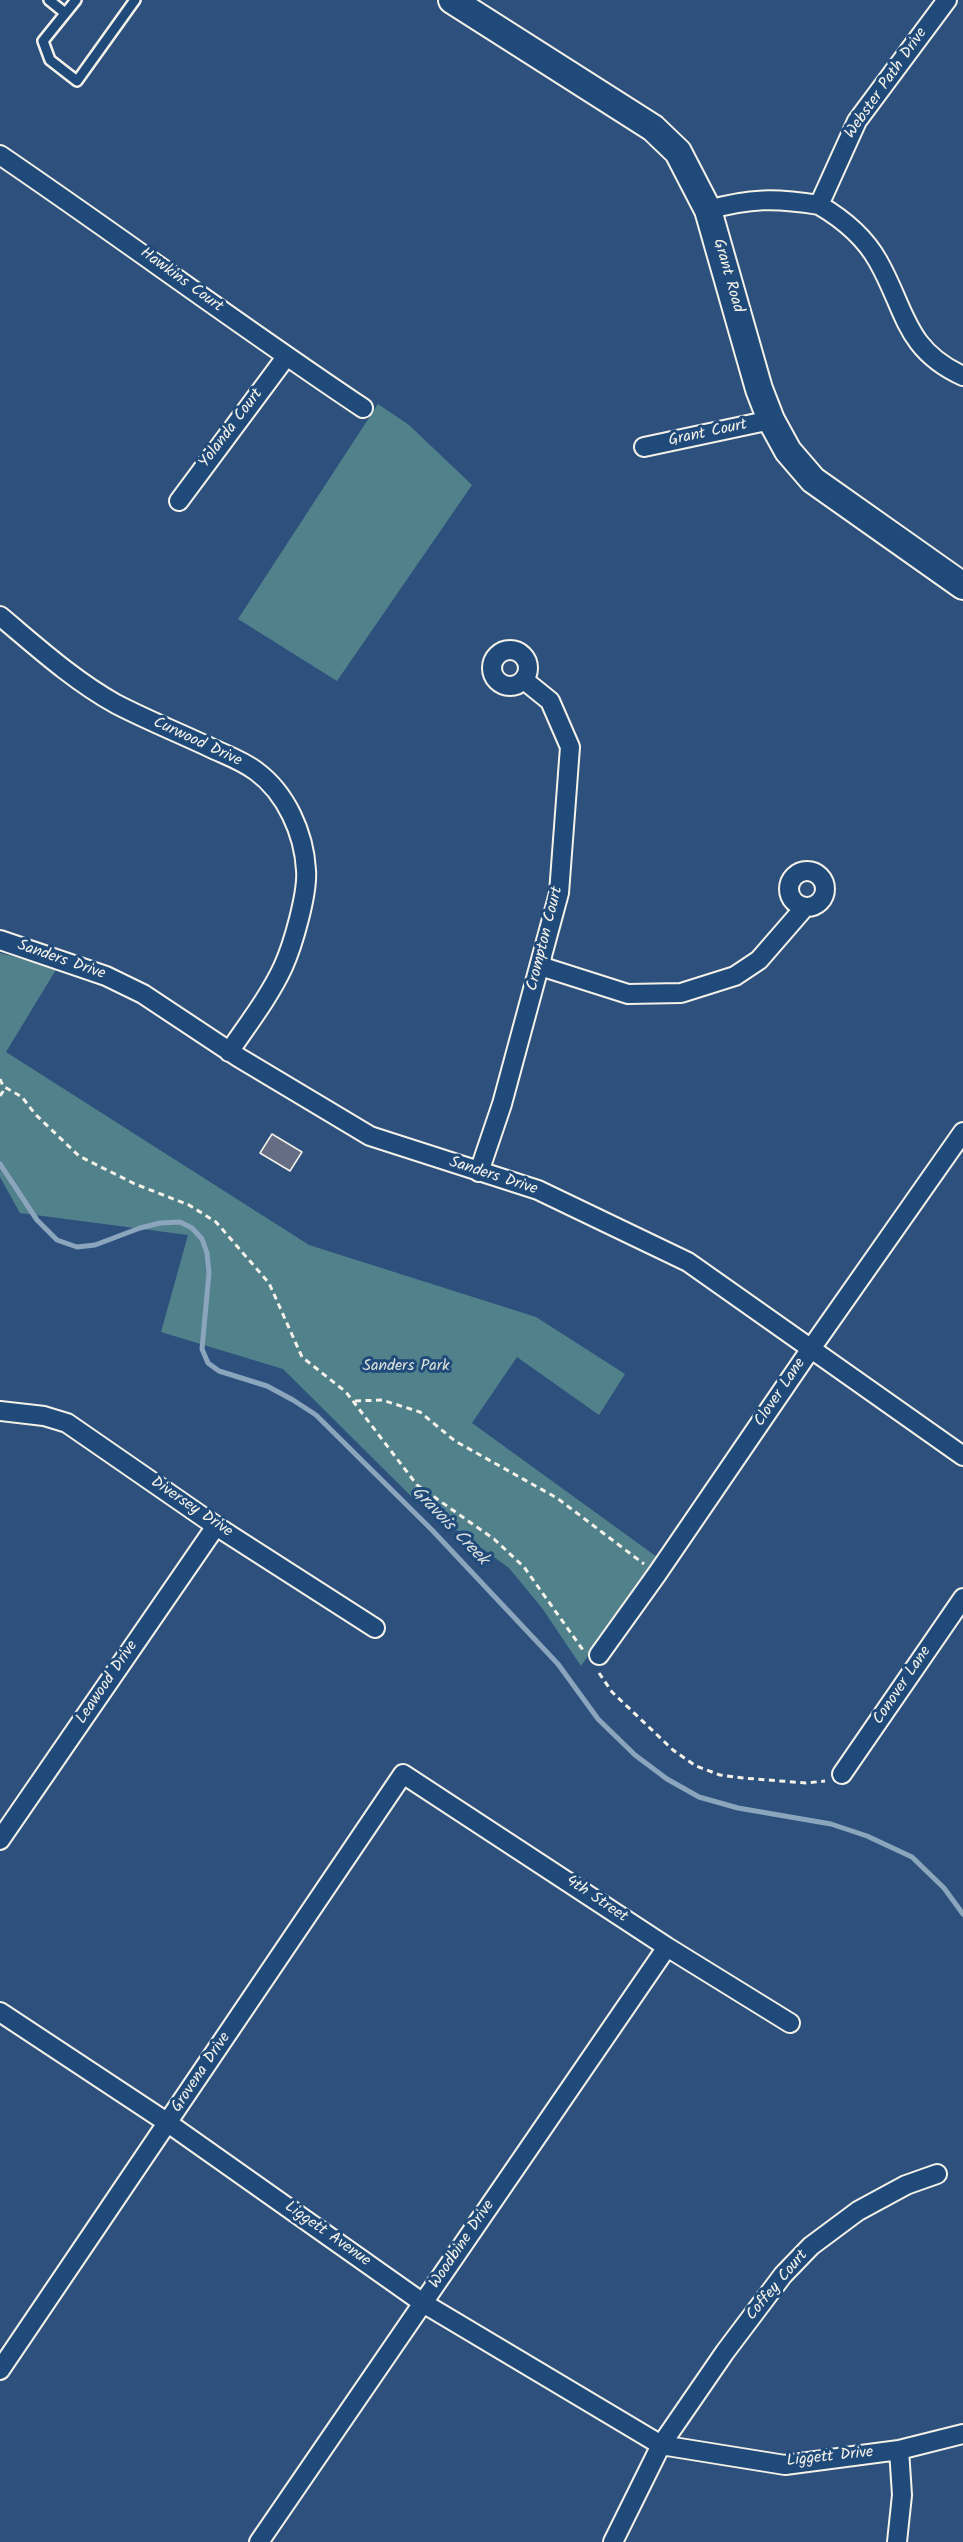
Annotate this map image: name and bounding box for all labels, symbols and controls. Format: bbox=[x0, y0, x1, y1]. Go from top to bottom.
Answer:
street label: Webster Path Drive bbox=[842, 25, 932, 143]
street label: Grant Road bbox=[707, 237, 747, 315]
street label: Hawkins Court bbox=[136, 244, 226, 318]
street label: Yolanda Court bbox=[196, 386, 268, 472]
street label: Grant Court bbox=[667, 416, 749, 452]
street label: Curwood Drive bbox=[150, 714, 244, 772]
street label: Crompton Court bbox=[524, 885, 568, 993]
street label: Sanders Drive bbox=[15, 937, 107, 985]
street label: Sanders Drive bbox=[446, 1154, 540, 1200]
street label: Clover Lane bbox=[751, 1355, 811, 1431]
park label: Sanders Park bbox=[362, 1357, 450, 1377]
street label: Diversey Drive bbox=[146, 1474, 236, 1542]
water label: Gravois Creek bbox=[406, 1483, 492, 1571]
street label: Leawood Drive bbox=[73, 1638, 143, 1728]
street label: Conover Lane bbox=[870, 1643, 936, 1729]
street label: 4th Street bbox=[561, 1872, 631, 1928]
street label: Grovena Drive bbox=[168, 2029, 236, 2117]
street label: Woodbine Drive bbox=[426, 2197, 500, 2293]
street label: Liggett Avenue bbox=[280, 2198, 374, 2272]
street label: Coffey Court bbox=[743, 2247, 813, 2325]
street label: Liggett Drive bbox=[786, 2444, 874, 2472]

